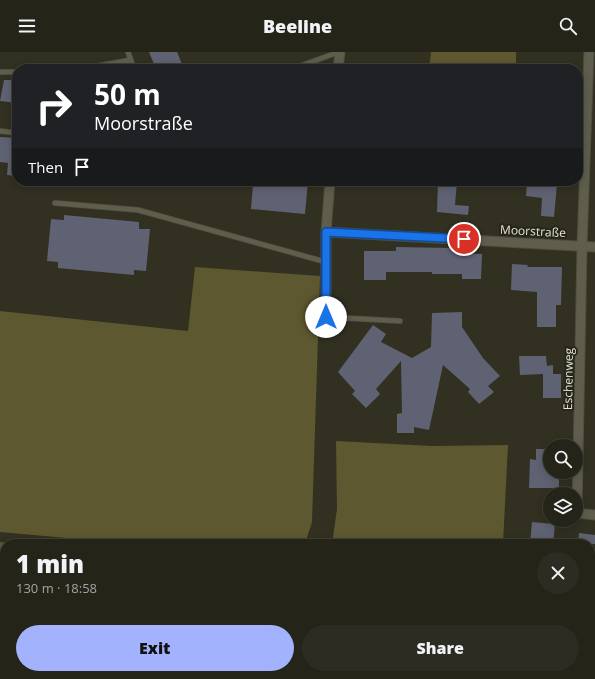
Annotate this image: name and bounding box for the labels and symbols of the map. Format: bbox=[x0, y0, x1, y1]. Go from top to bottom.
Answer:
street label: Moorstraße bbox=[500, 221, 567, 241]
pin bbox=[447, 222, 481, 256]
position arrow bbox=[305, 296, 347, 338]
street label: Eschenweg bbox=[559, 347, 577, 410]

